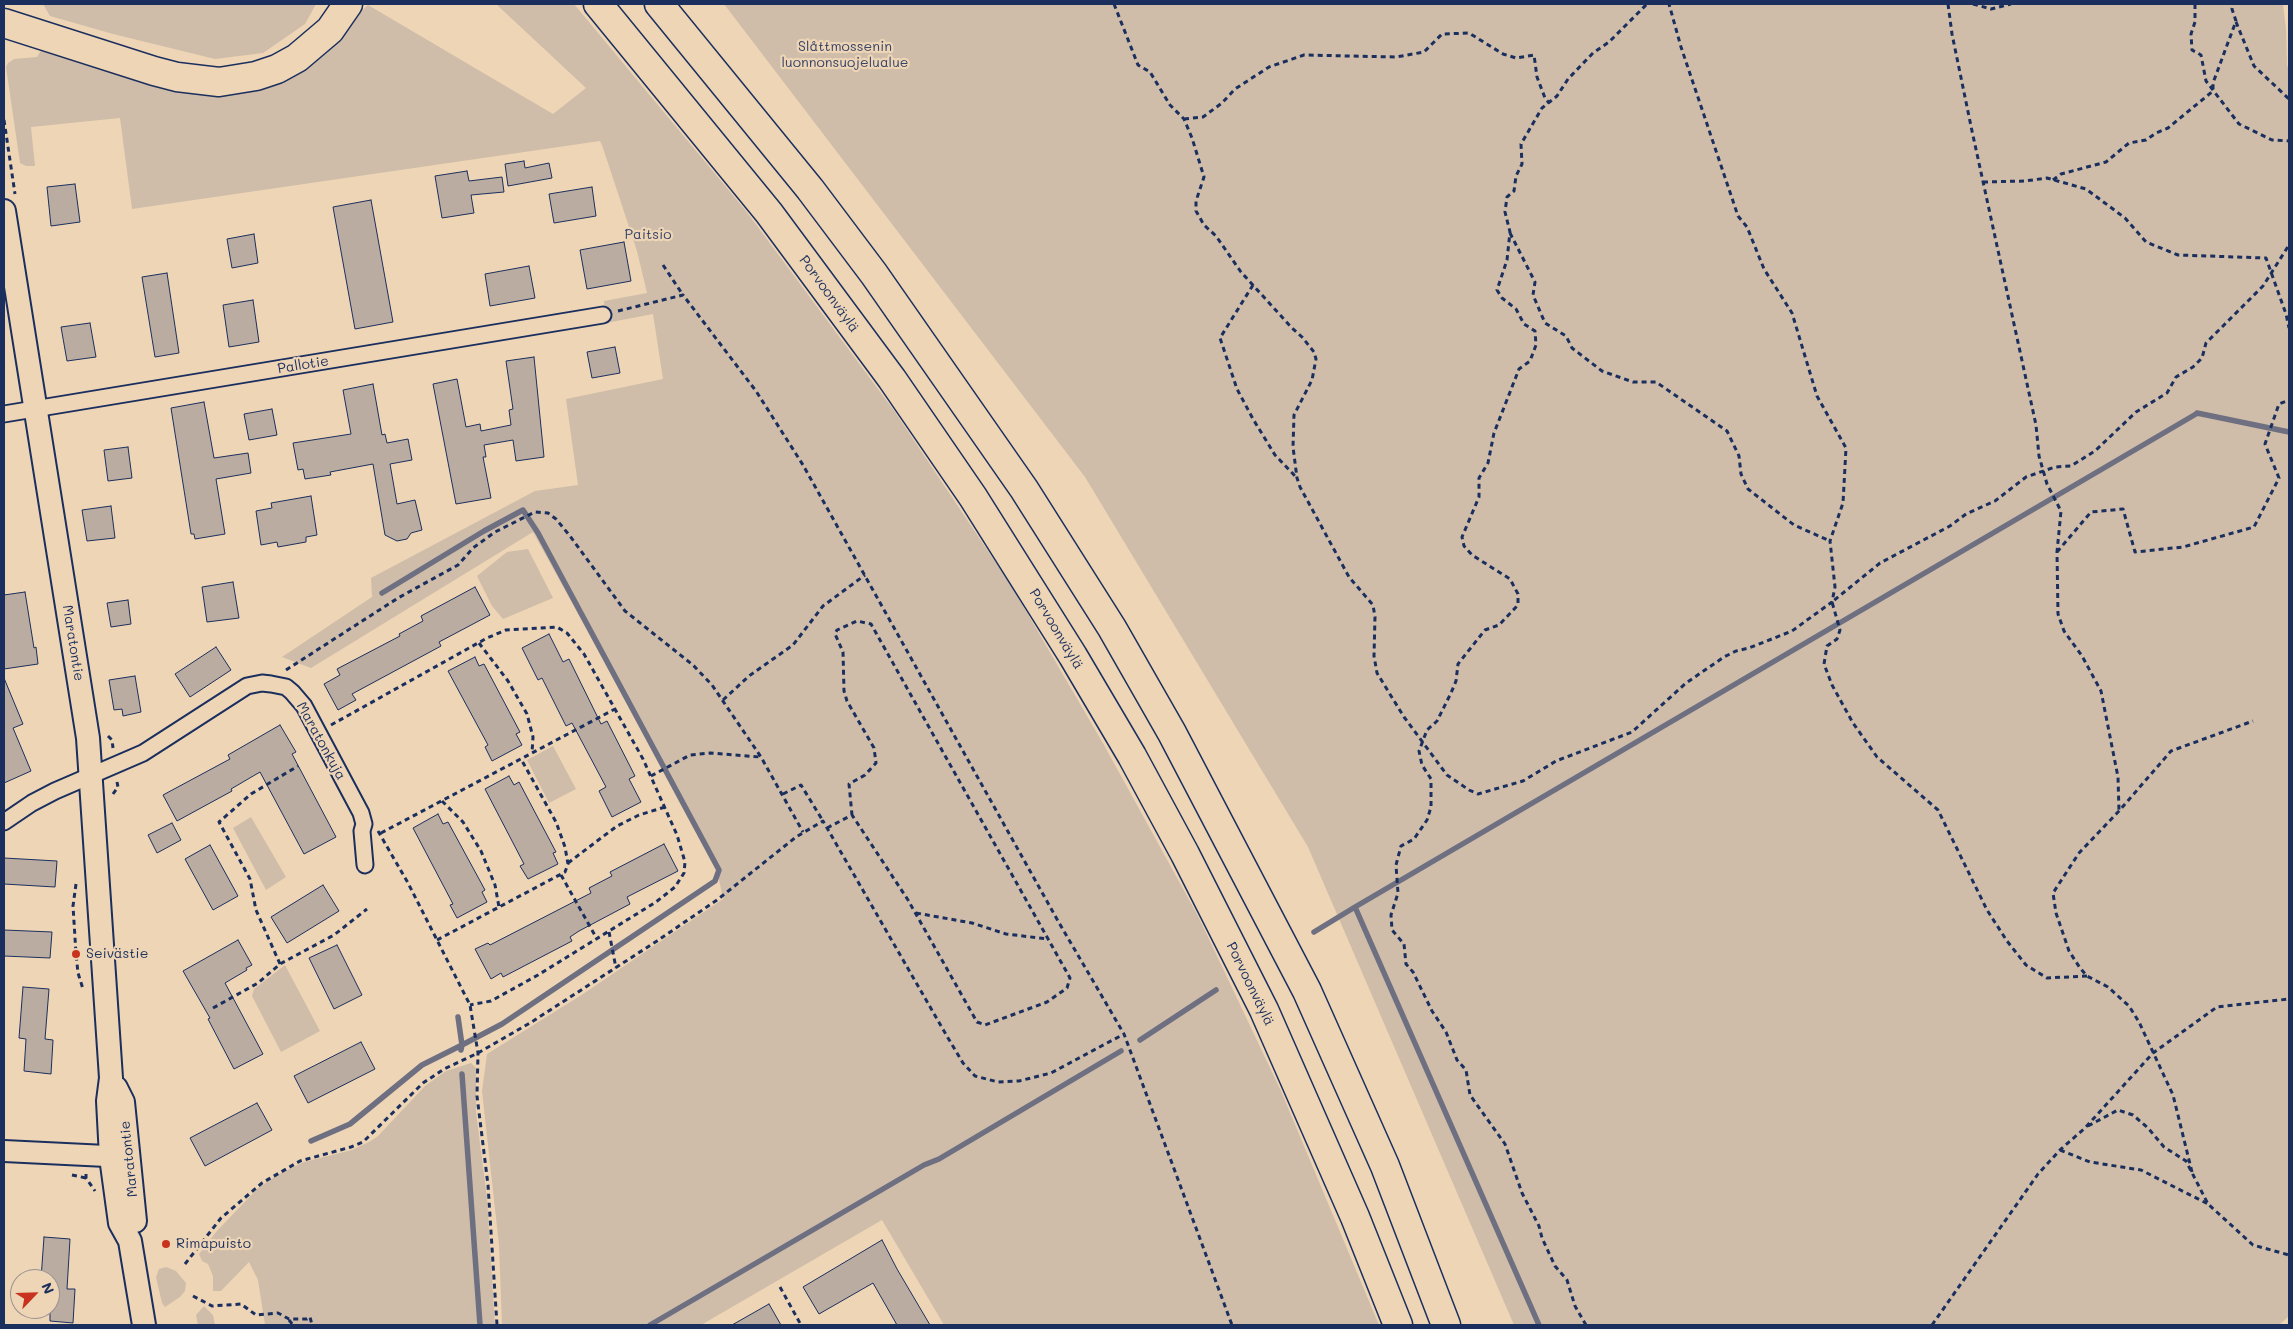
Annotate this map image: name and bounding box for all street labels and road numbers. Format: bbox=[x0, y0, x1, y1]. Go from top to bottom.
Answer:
street label: Porvoonväylä bbox=[796, 252, 862, 336]
street label: Pallotie bbox=[276, 353, 330, 377]
street label: Porvoonväylä bbox=[1025, 586, 1087, 672]
street label: Maratontie bbox=[59, 604, 87, 682]
street label: Maratonkuja bbox=[293, 699, 349, 783]
street label: Porvoonväylä bbox=[1223, 940, 1277, 1028]
street label: Maratontie bbox=[117, 1120, 141, 1198]

